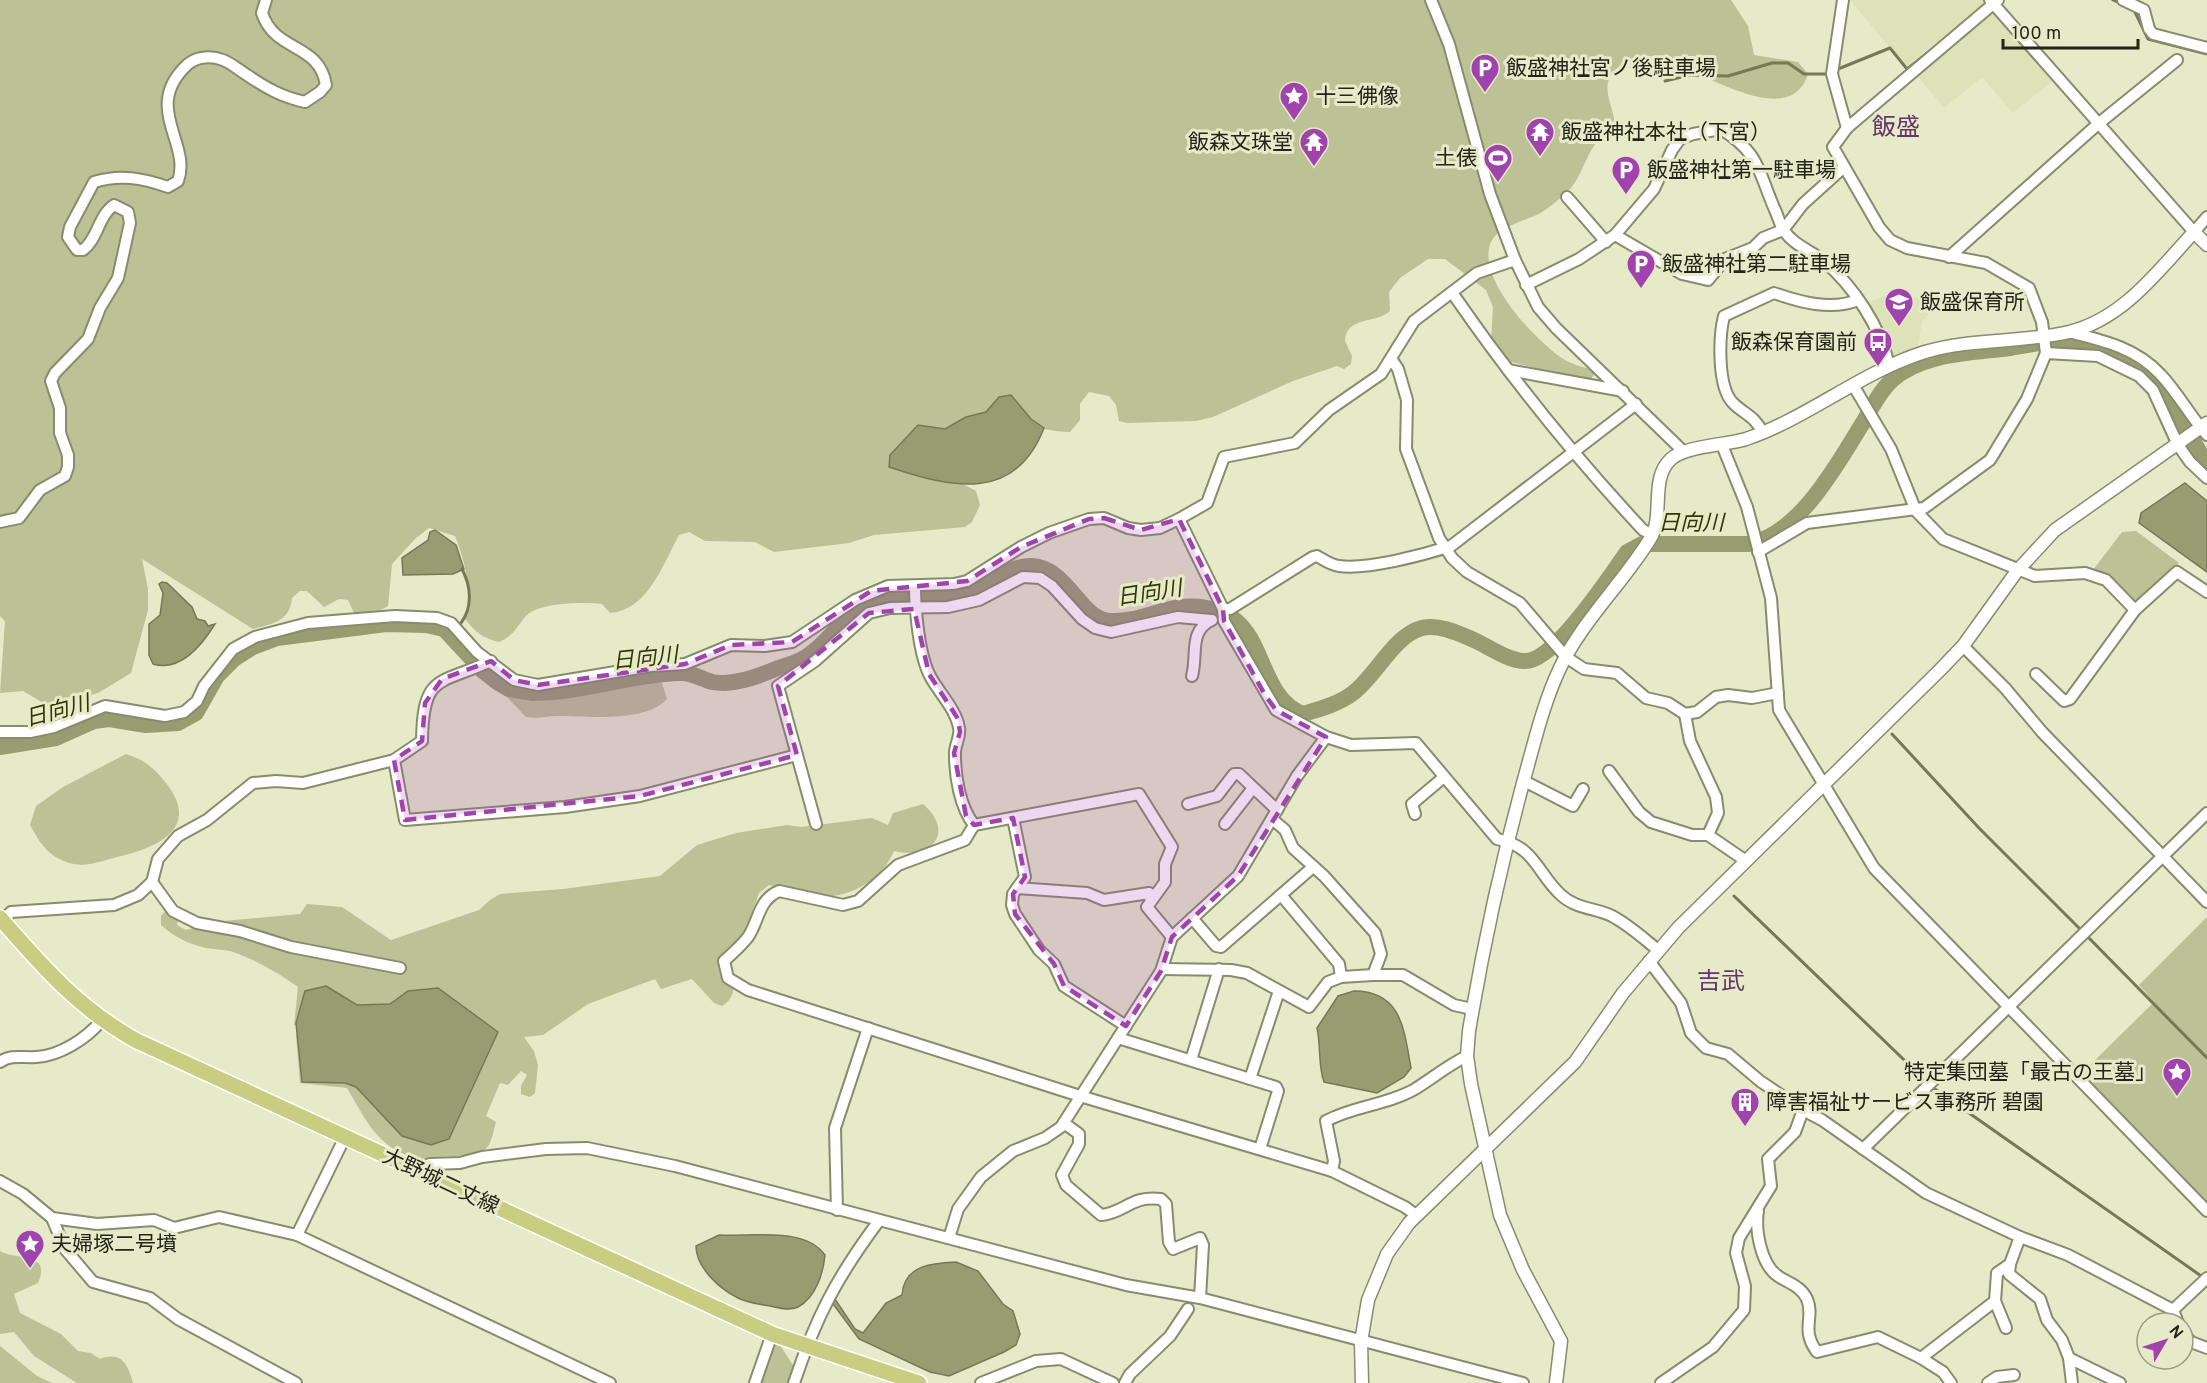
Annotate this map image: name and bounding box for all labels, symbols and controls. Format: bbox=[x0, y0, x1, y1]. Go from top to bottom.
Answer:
scale bar bbox=[2003, 12, 2138, 50]
text: 100 m bbox=[2012, 23, 2061, 46]
parking icon: 飯盛神社宮ノ後駐車場 bbox=[1469, 52, 1501, 94]
place label: 飯盛神社宮ノ後駐車場 bbox=[1506, 56, 1716, 83]
place icon: 十三佛像 bbox=[1278, 80, 1310, 122]
place label: 十三佛像 bbox=[1315, 84, 1399, 111]
district label: 飯盛 bbox=[1872, 114, 1920, 144]
temple icon: 飯盛神社本社（下宮） bbox=[1524, 116, 1556, 158]
place label: 飯盛神社本社（下宮） bbox=[1561, 120, 1771, 147]
temple icon: 飯森文珠堂 bbox=[1298, 126, 1330, 168]
place label: 飯森文珠堂 bbox=[1188, 130, 1293, 157]
sports icon: 土俵 bbox=[1482, 142, 1514, 184]
place label: 土俵 bbox=[1435, 146, 1477, 173]
parking icon: 飯盛神社第一駐車場 bbox=[1610, 154, 1642, 196]
place label: 飯盛神社第一駐車場 bbox=[1647, 158, 1836, 185]
parking icon: 飯盛神社第二駐車場 bbox=[1625, 248, 1657, 290]
place label: 飯盛神社第二駐車場 bbox=[1662, 252, 1851, 279]
school or university icon: 飯盛保育所 bbox=[1883, 286, 1915, 328]
place label: 飯盛保育所 bbox=[1920, 290, 2025, 317]
bus stop icon: 飯森保育園前 bbox=[1862, 326, 1894, 368]
place label: 飯森保育園前 bbox=[1731, 330, 1857, 357]
water label: 日向川 bbox=[1658, 511, 1726, 538]
water label: 日向川 bbox=[1115, 576, 1186, 613]
water label: 日向川 bbox=[611, 642, 681, 676]
water label: 日向川 bbox=[22, 690, 95, 734]
district label: 吉武 bbox=[1697, 968, 1745, 998]
place icon: 特定集団墓「最古の王墓」 bbox=[2161, 1056, 2193, 1098]
place label: 特定集団墓「最古の王墓」 bbox=[1904, 1060, 2156, 1087]
building icon: 障害福祉サービス事務所 碧園 bbox=[1729, 1086, 1761, 1128]
place label: 障害福祉サービス事務所 碧園 bbox=[1766, 1090, 2044, 1117]
street label: 大野城二丈線 bbox=[378, 1143, 503, 1221]
place icon: 夫婦塚二号墳 bbox=[14, 1228, 46, 1270]
place label: 夫婦塚二号墳 bbox=[51, 1232, 177, 1259]
north arrow bbox=[2135, 1311, 2195, 1371]
text: N bbox=[2164, 1322, 2186, 1344]

